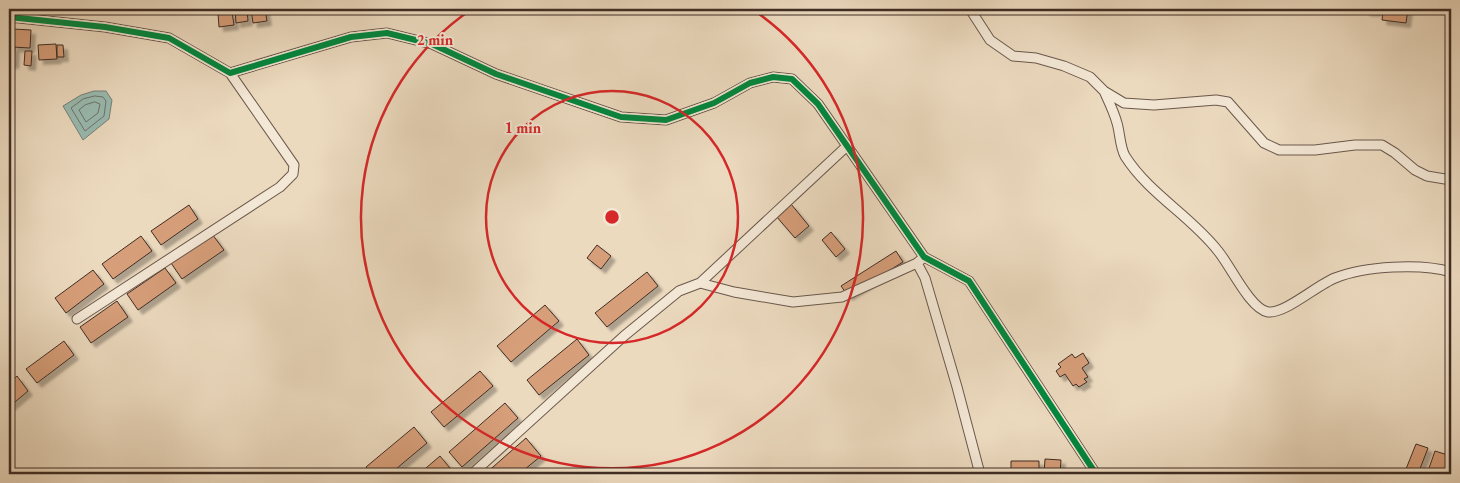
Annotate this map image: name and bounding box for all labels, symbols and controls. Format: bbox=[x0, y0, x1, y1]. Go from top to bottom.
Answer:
text: 2 min bbox=[417, 30, 454, 49]
text: 1 min bbox=[505, 118, 542, 137]
centre of rings bbox=[603, 208, 621, 226]

